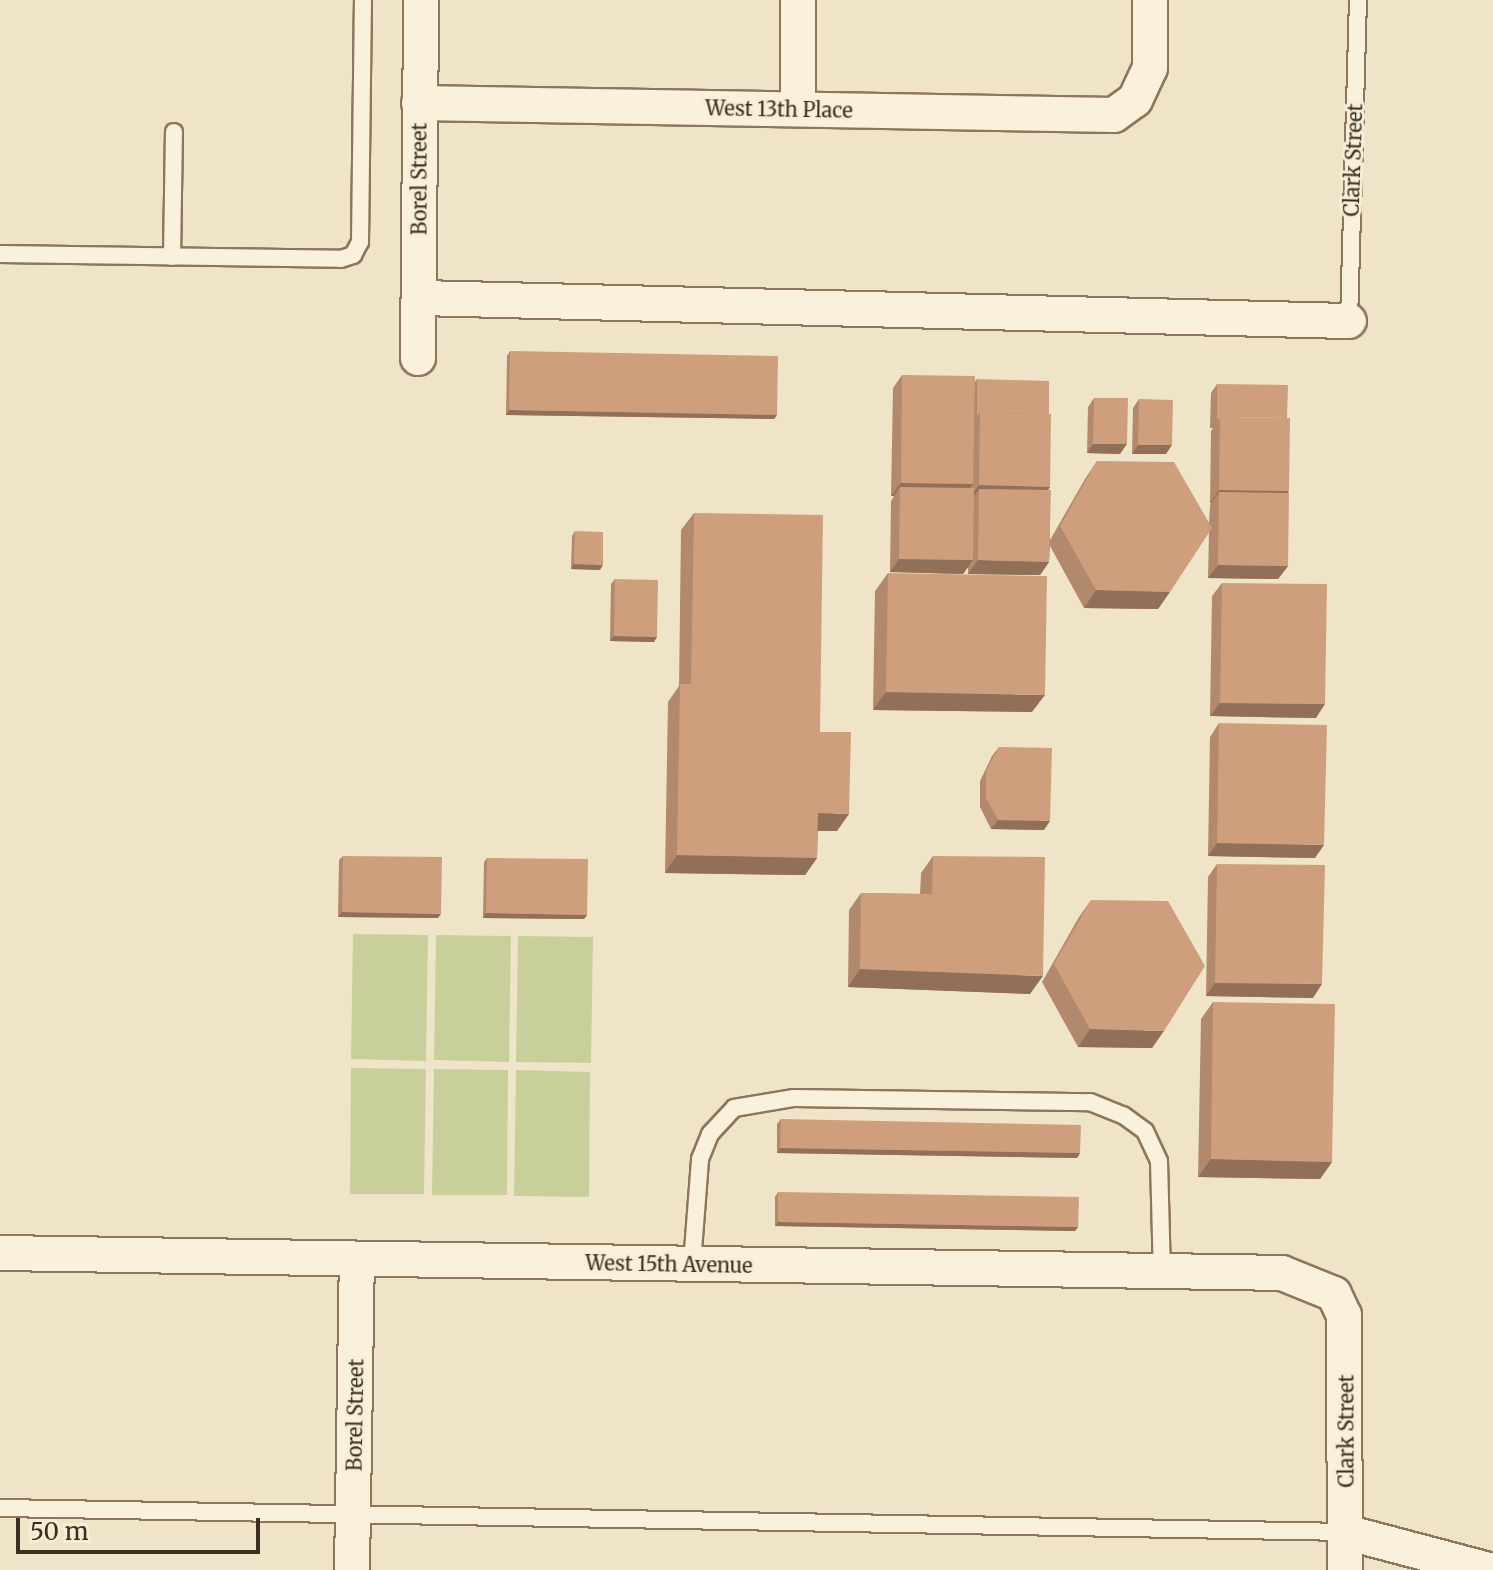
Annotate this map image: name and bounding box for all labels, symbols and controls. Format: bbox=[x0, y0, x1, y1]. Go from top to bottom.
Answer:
street label: West 13th Place bbox=[705, 96, 853, 122]
street label: Clark Street bbox=[1339, 103, 1367, 217]
street label: Borel Street bbox=[407, 123, 431, 235]
street label: West 15th Avenue bbox=[585, 1251, 753, 1277]
street label: Borel Street bbox=[342, 1359, 368, 1471]
street label: Clark Street bbox=[1334, 1374, 1358, 1488]
scale bar bbox=[20, 1502, 264, 1552]
text: 50 m bbox=[30, 1516, 89, 1547]

